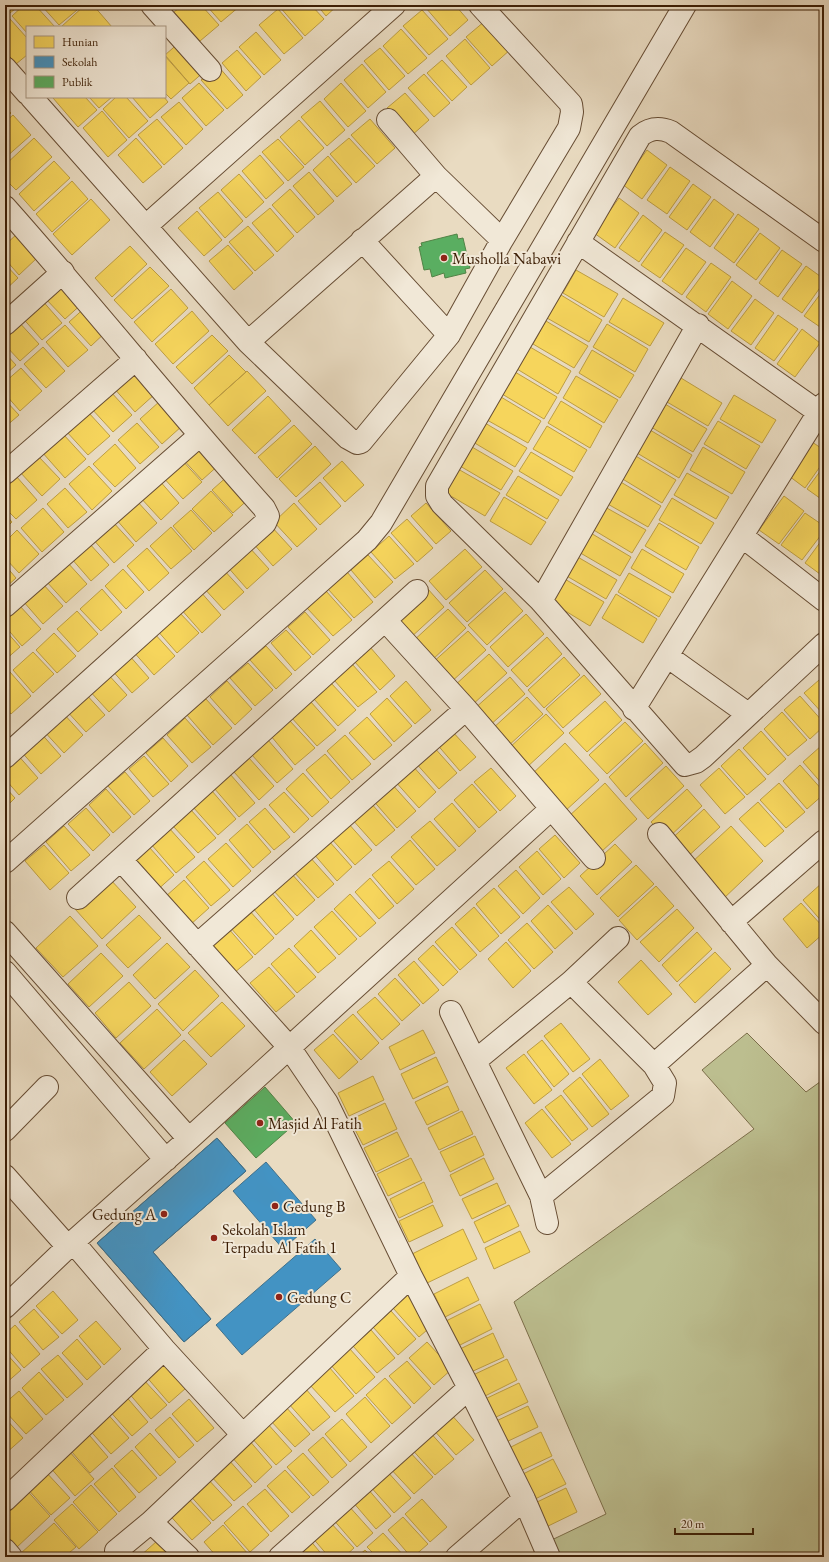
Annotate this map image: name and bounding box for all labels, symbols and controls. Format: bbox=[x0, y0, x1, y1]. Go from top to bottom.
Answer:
legend bbox=[26, 26, 166, 98]
text: Hunian bbox=[62, 34, 99, 50]
text: Sekolah bbox=[62, 54, 98, 70]
text: Publik bbox=[62, 74, 93, 90]
place label: Musholla Nabawi bbox=[452, 248, 561, 269]
marker: Musholla Nabawi bbox=[439, 253, 449, 263]
place label: Masjid Al Fatih bbox=[268, 1113, 362, 1134]
marker: Masjid Al Fatih bbox=[255, 1118, 265, 1128]
place label: Gedung B bbox=[283, 1196, 345, 1217]
marker: Gedung B bbox=[270, 1201, 280, 1211]
place label: Gedung A bbox=[92, 1204, 157, 1225]
marker: Gedung A bbox=[159, 1209, 169, 1219]
place label: Sekolah Islam Terpadu Al Fatih 1 bbox=[222, 1219, 337, 1258]
marker: Sekolah Islam Terpadu Al Fatih 1 bbox=[209, 1233, 219, 1243]
place label: Gedung C bbox=[287, 1287, 351, 1308]
marker: Gedung C bbox=[274, 1292, 284, 1302]
scale bar bbox=[675, 1510, 753, 1536]
text: 20 m bbox=[681, 1516, 705, 1532]

